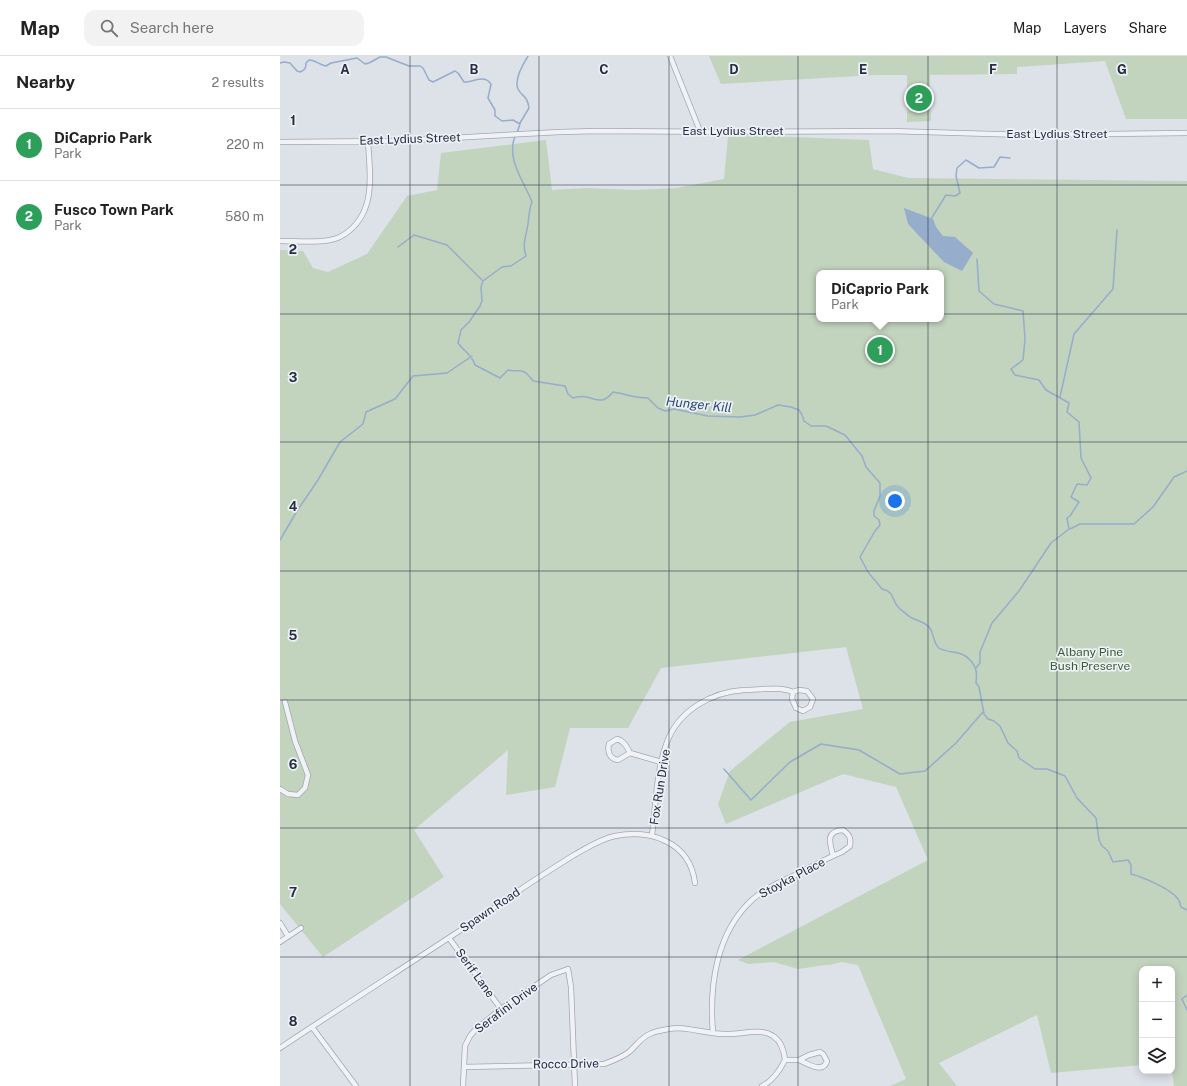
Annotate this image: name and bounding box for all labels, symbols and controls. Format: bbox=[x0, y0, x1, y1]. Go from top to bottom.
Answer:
search box bbox=[84, 10, 364, 46]
text: Map bbox=[20, 17, 60, 39]
icon: search bbox=[98, 17, 120, 39]
text: Search here bbox=[130, 19, 214, 36]
text: Map bbox=[1013, 20, 1041, 36]
text: Layers bbox=[1063, 20, 1107, 36]
text: Share bbox=[1129, 20, 1167, 36]
text: A bbox=[340, 62, 350, 77]
text: B bbox=[470, 62, 479, 77]
text: C bbox=[599, 62, 609, 77]
text: D bbox=[729, 62, 739, 77]
text: E bbox=[859, 62, 867, 77]
text: F bbox=[989, 62, 997, 77]
text: G bbox=[1117, 62, 1127, 77]
text: Nearby bbox=[16, 72, 75, 92]
text: 2 results bbox=[212, 75, 264, 90]
pin: 2 bbox=[906, 83, 932, 113]
text: 1 bbox=[290, 113, 296, 128]
street label: East Lydius Street bbox=[682, 124, 784, 138]
street label: East Lydius Street bbox=[1006, 127, 1108, 141]
text: DiCaprio Park bbox=[54, 129, 152, 146]
street label: East Lydius Street bbox=[359, 130, 461, 148]
text: 1 bbox=[26, 137, 32, 152]
text: 220 m bbox=[226, 137, 264, 152]
text: Park bbox=[54, 146, 82, 161]
text: Fusco Town Park bbox=[54, 201, 174, 218]
text: 2 bbox=[25, 209, 33, 224]
text: 580 m bbox=[225, 209, 264, 224]
text: Park bbox=[54, 218, 82, 233]
text: 2 bbox=[289, 242, 297, 257]
popup bbox=[816, 270, 944, 322]
text: DiCaprio Park bbox=[831, 280, 929, 297]
text: Park bbox=[831, 297, 859, 312]
pin: 1 bbox=[867, 335, 893, 365]
text: 3 bbox=[289, 370, 298, 385]
water label: Hunger Kill bbox=[665, 394, 733, 415]
your location bbox=[885, 491, 905, 511]
text: 4 bbox=[289, 499, 298, 514]
text: 5 bbox=[289, 628, 298, 643]
park label: Albany Pine Bush Preserve bbox=[1050, 645, 1130, 673]
street label: Fox Run Drive bbox=[647, 748, 673, 826]
text: 6 bbox=[289, 757, 298, 772]
street label: Stoyka Place bbox=[757, 855, 828, 901]
text: 7 bbox=[289, 885, 297, 900]
street label: Spawn Road bbox=[457, 885, 523, 935]
street label: Serif Lane bbox=[453, 946, 498, 1000]
map controls bbox=[1139, 966, 1175, 1074]
button: + bbox=[1139, 966, 1175, 1002]
street label: Serafini Drive bbox=[472, 980, 540, 1036]
button: − bbox=[1139, 1002, 1175, 1038]
text: 8 bbox=[289, 1014, 298, 1029]
button: layers bbox=[1139, 1038, 1175, 1074]
street label: Rocco Drive bbox=[533, 1056, 599, 1072]

